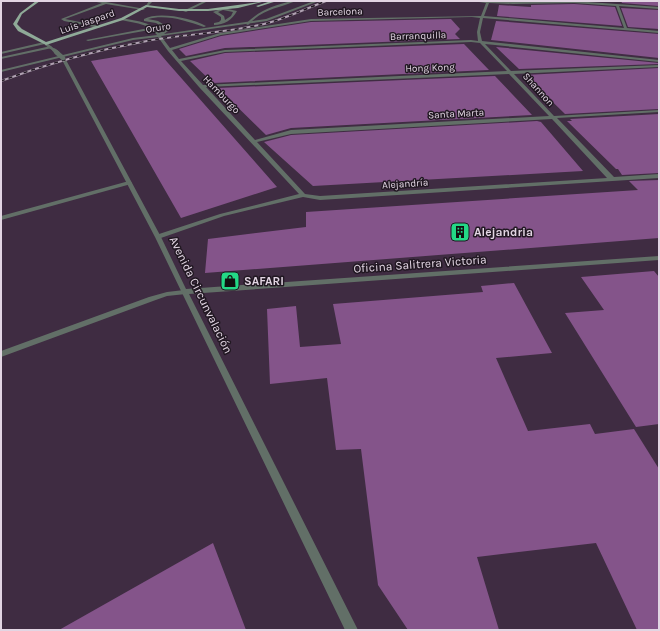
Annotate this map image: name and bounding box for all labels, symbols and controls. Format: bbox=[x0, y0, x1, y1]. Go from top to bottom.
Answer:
street label: Barcelona bbox=[317, 5, 363, 19]
street label: Luis Jaspard bbox=[58, 7, 116, 37]
street label: Oruro bbox=[145, 20, 172, 36]
street label: Barranquilla bbox=[390, 29, 446, 43]
street label: Hong Kong bbox=[405, 61, 455, 75]
street label: Shannon bbox=[520, 70, 556, 109]
street label: Hamburgo bbox=[200, 73, 242, 116]
street label: Santa Marta bbox=[428, 107, 484, 121]
street label: Alejandría bbox=[382, 176, 429, 192]
building icon: Alejandria bbox=[449, 221, 471, 243]
place label: Alejandria bbox=[474, 225, 533, 239]
street label: Avenida Circunvalación bbox=[167, 234, 235, 356]
street label: Oficina Salitrera Victoria bbox=[353, 252, 487, 276]
shop icon: SAFARI bbox=[219, 270, 241, 292]
place label: SAFARI bbox=[244, 274, 284, 288]

